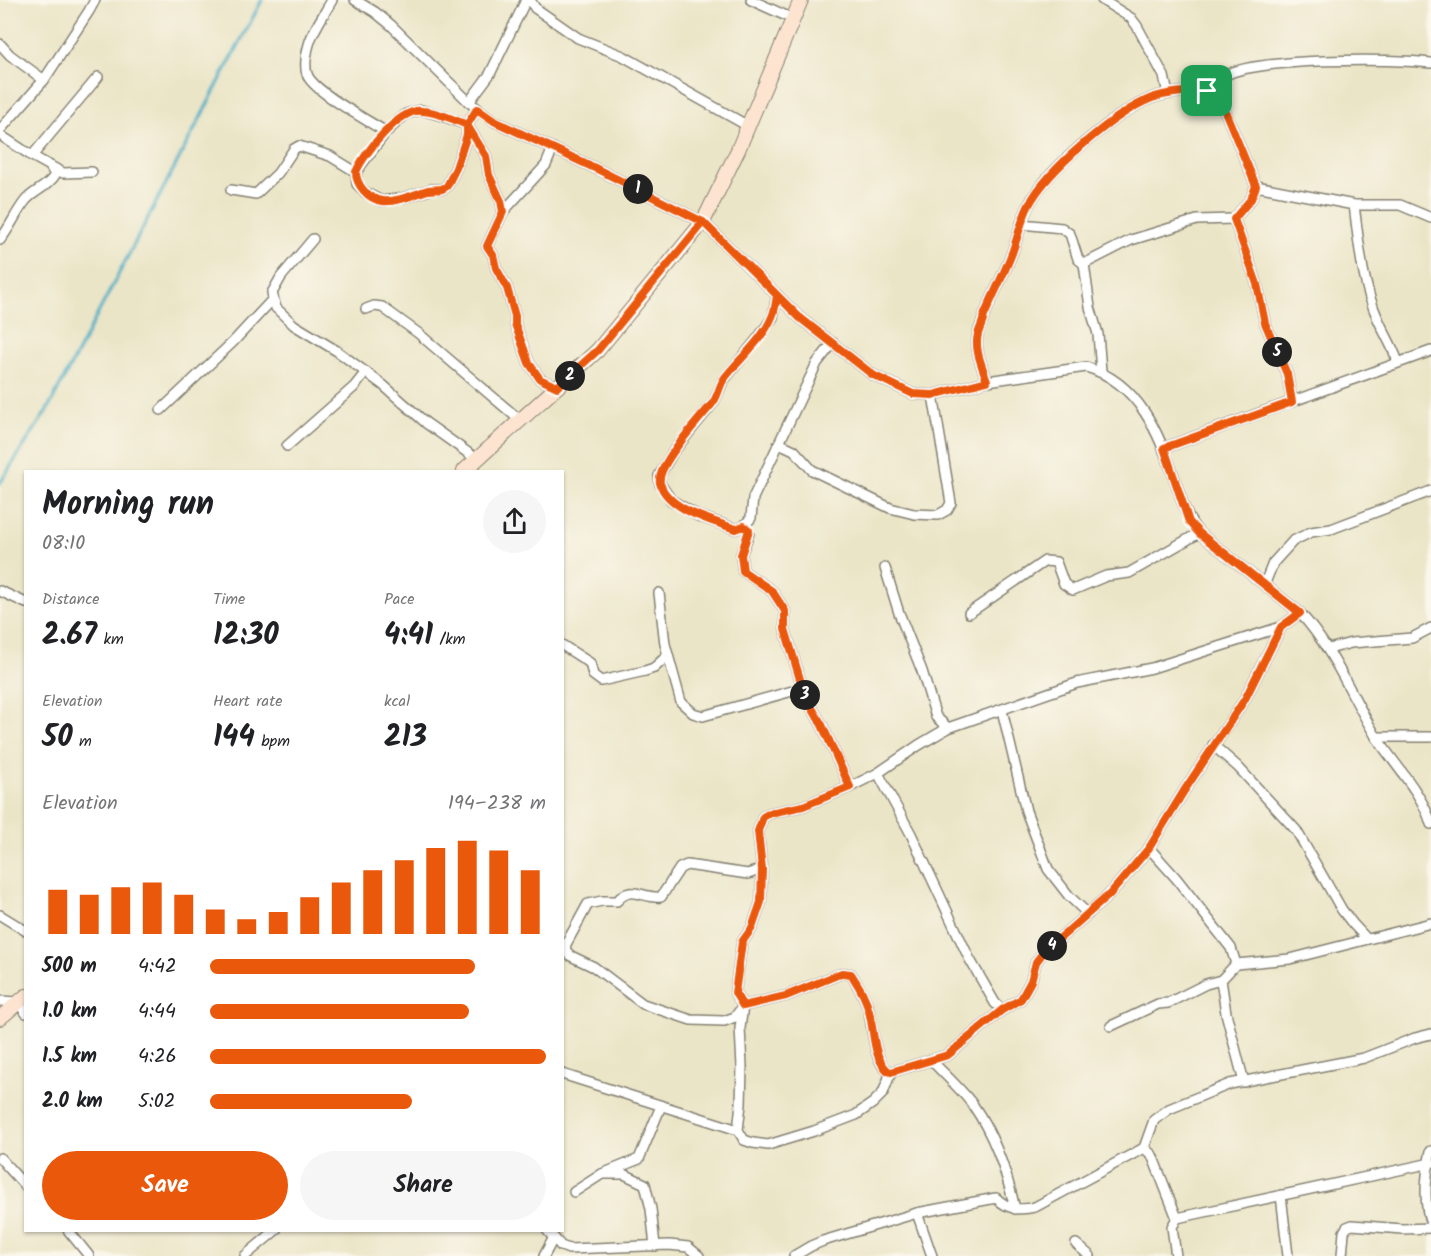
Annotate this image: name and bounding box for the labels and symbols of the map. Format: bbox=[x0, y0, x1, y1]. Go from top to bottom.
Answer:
pin bbox=[1181, 65, 1232, 116]
pin: 1 bbox=[623, 174, 653, 204]
pin: 5 bbox=[1262, 337, 1292, 367]
pin: 2 bbox=[555, 361, 585, 391]
pin: 3 bbox=[790, 680, 820, 710]
pin: 4 bbox=[1037, 931, 1067, 961]

